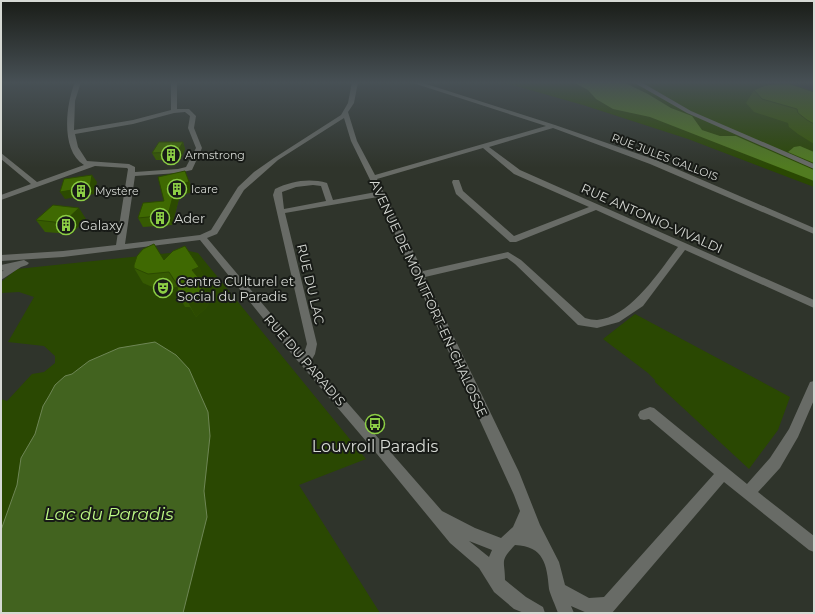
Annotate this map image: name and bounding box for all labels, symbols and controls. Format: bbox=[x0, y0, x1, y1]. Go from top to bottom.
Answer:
street label: RUE JULES GALLOIS bbox=[610, 130, 721, 184]
building icon: Armstrong bbox=[160, 144, 182, 166]
place label: Armstrong bbox=[185, 148, 245, 162]
street label: AVENUE DE MONTFORT-EN-CHALOSSE bbox=[367, 177, 491, 419]
building icon: Icare bbox=[166, 178, 188, 200]
building icon: Mystère bbox=[70, 180, 92, 202]
street label: RUE ANTONIO-VIVALDI bbox=[579, 180, 725, 256]
place label: Icare bbox=[191, 182, 218, 196]
place label: Mystère bbox=[95, 184, 139, 198]
building icon: Ader bbox=[149, 207, 171, 229]
place label: Ader bbox=[174, 210, 205, 226]
building icon: Galaxy bbox=[55, 214, 77, 236]
place label: Galaxy bbox=[80, 217, 123, 233]
street label: RUE DU LAC bbox=[294, 242, 328, 326]
place label: Centre CUlturel et Social du Paradis bbox=[177, 273, 294, 304]
theatre icon: Centre CUlturel et Social du Paradis bbox=[152, 277, 174, 299]
street label: RUE DU PARADIS bbox=[261, 311, 349, 409]
bus stop icon: Louvroil Paradis bbox=[364, 413, 386, 435]
place label: Louvroil Paradis bbox=[312, 437, 439, 456]
water label: Lac du Paradis bbox=[45, 504, 173, 524]

